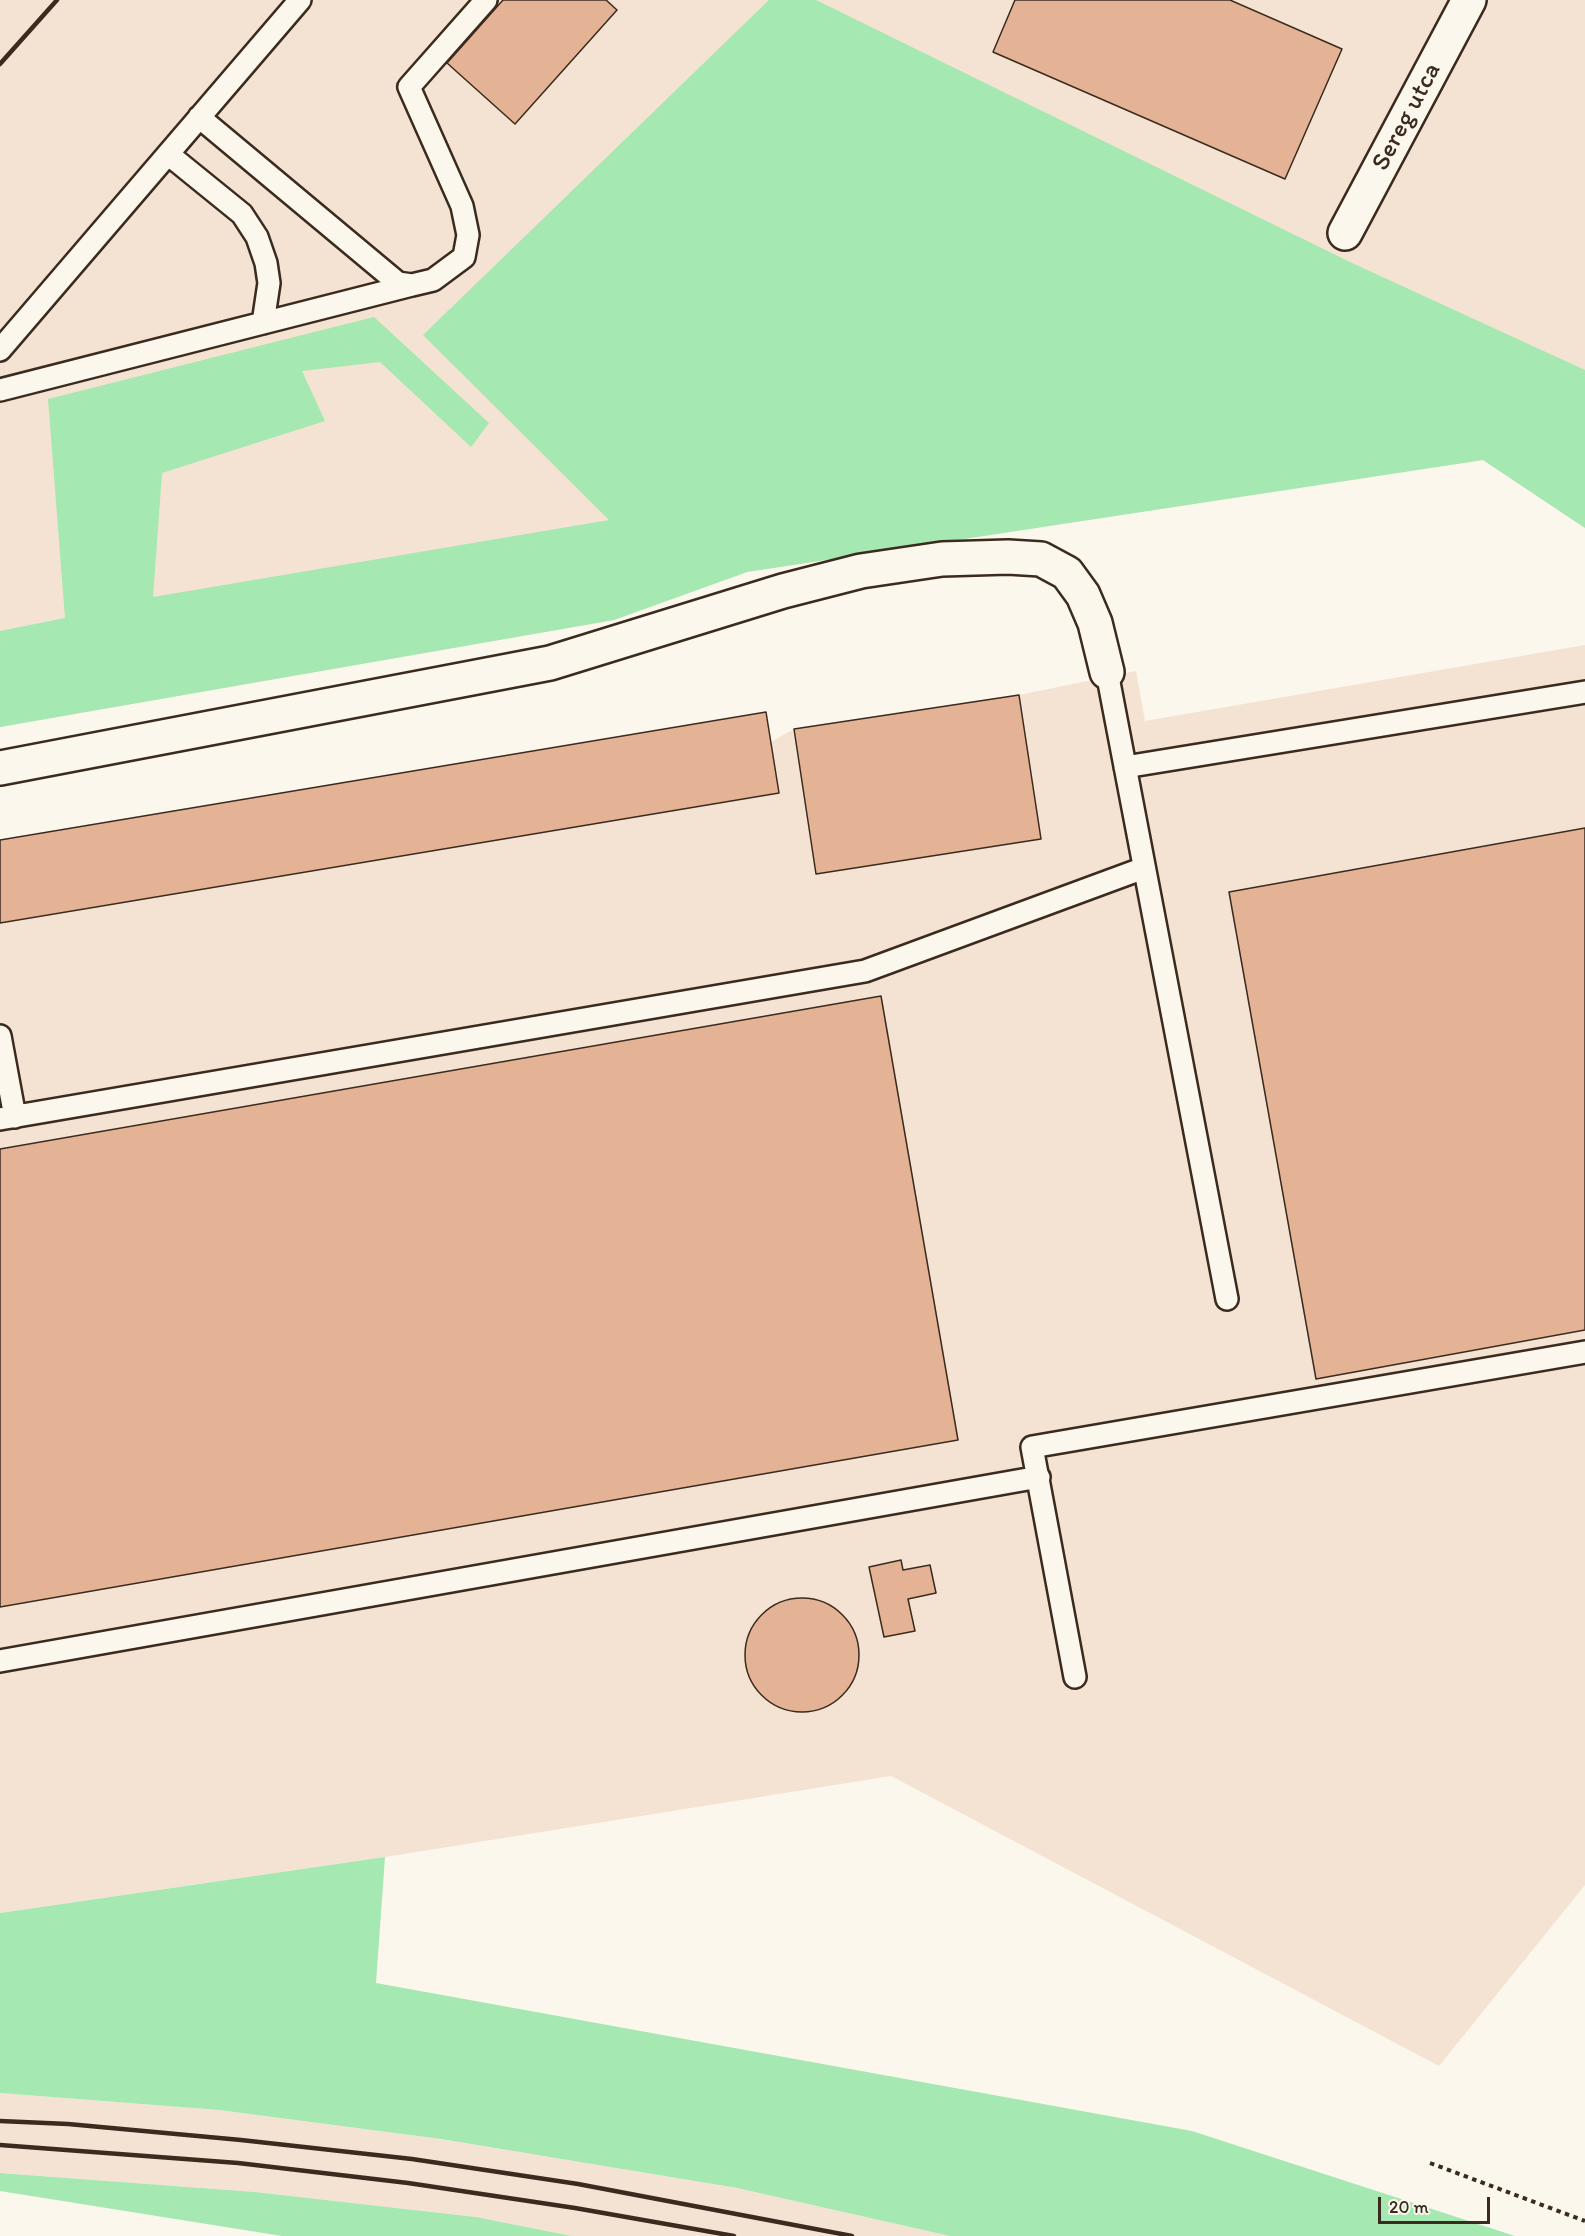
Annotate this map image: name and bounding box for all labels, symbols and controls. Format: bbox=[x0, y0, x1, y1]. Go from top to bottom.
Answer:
street label: Sereg utca bbox=[1366, 58, 1448, 176]
scale bar bbox=[1381, 2185, 1494, 2223]
text: 20 m bbox=[1389, 2196, 1429, 2218]

